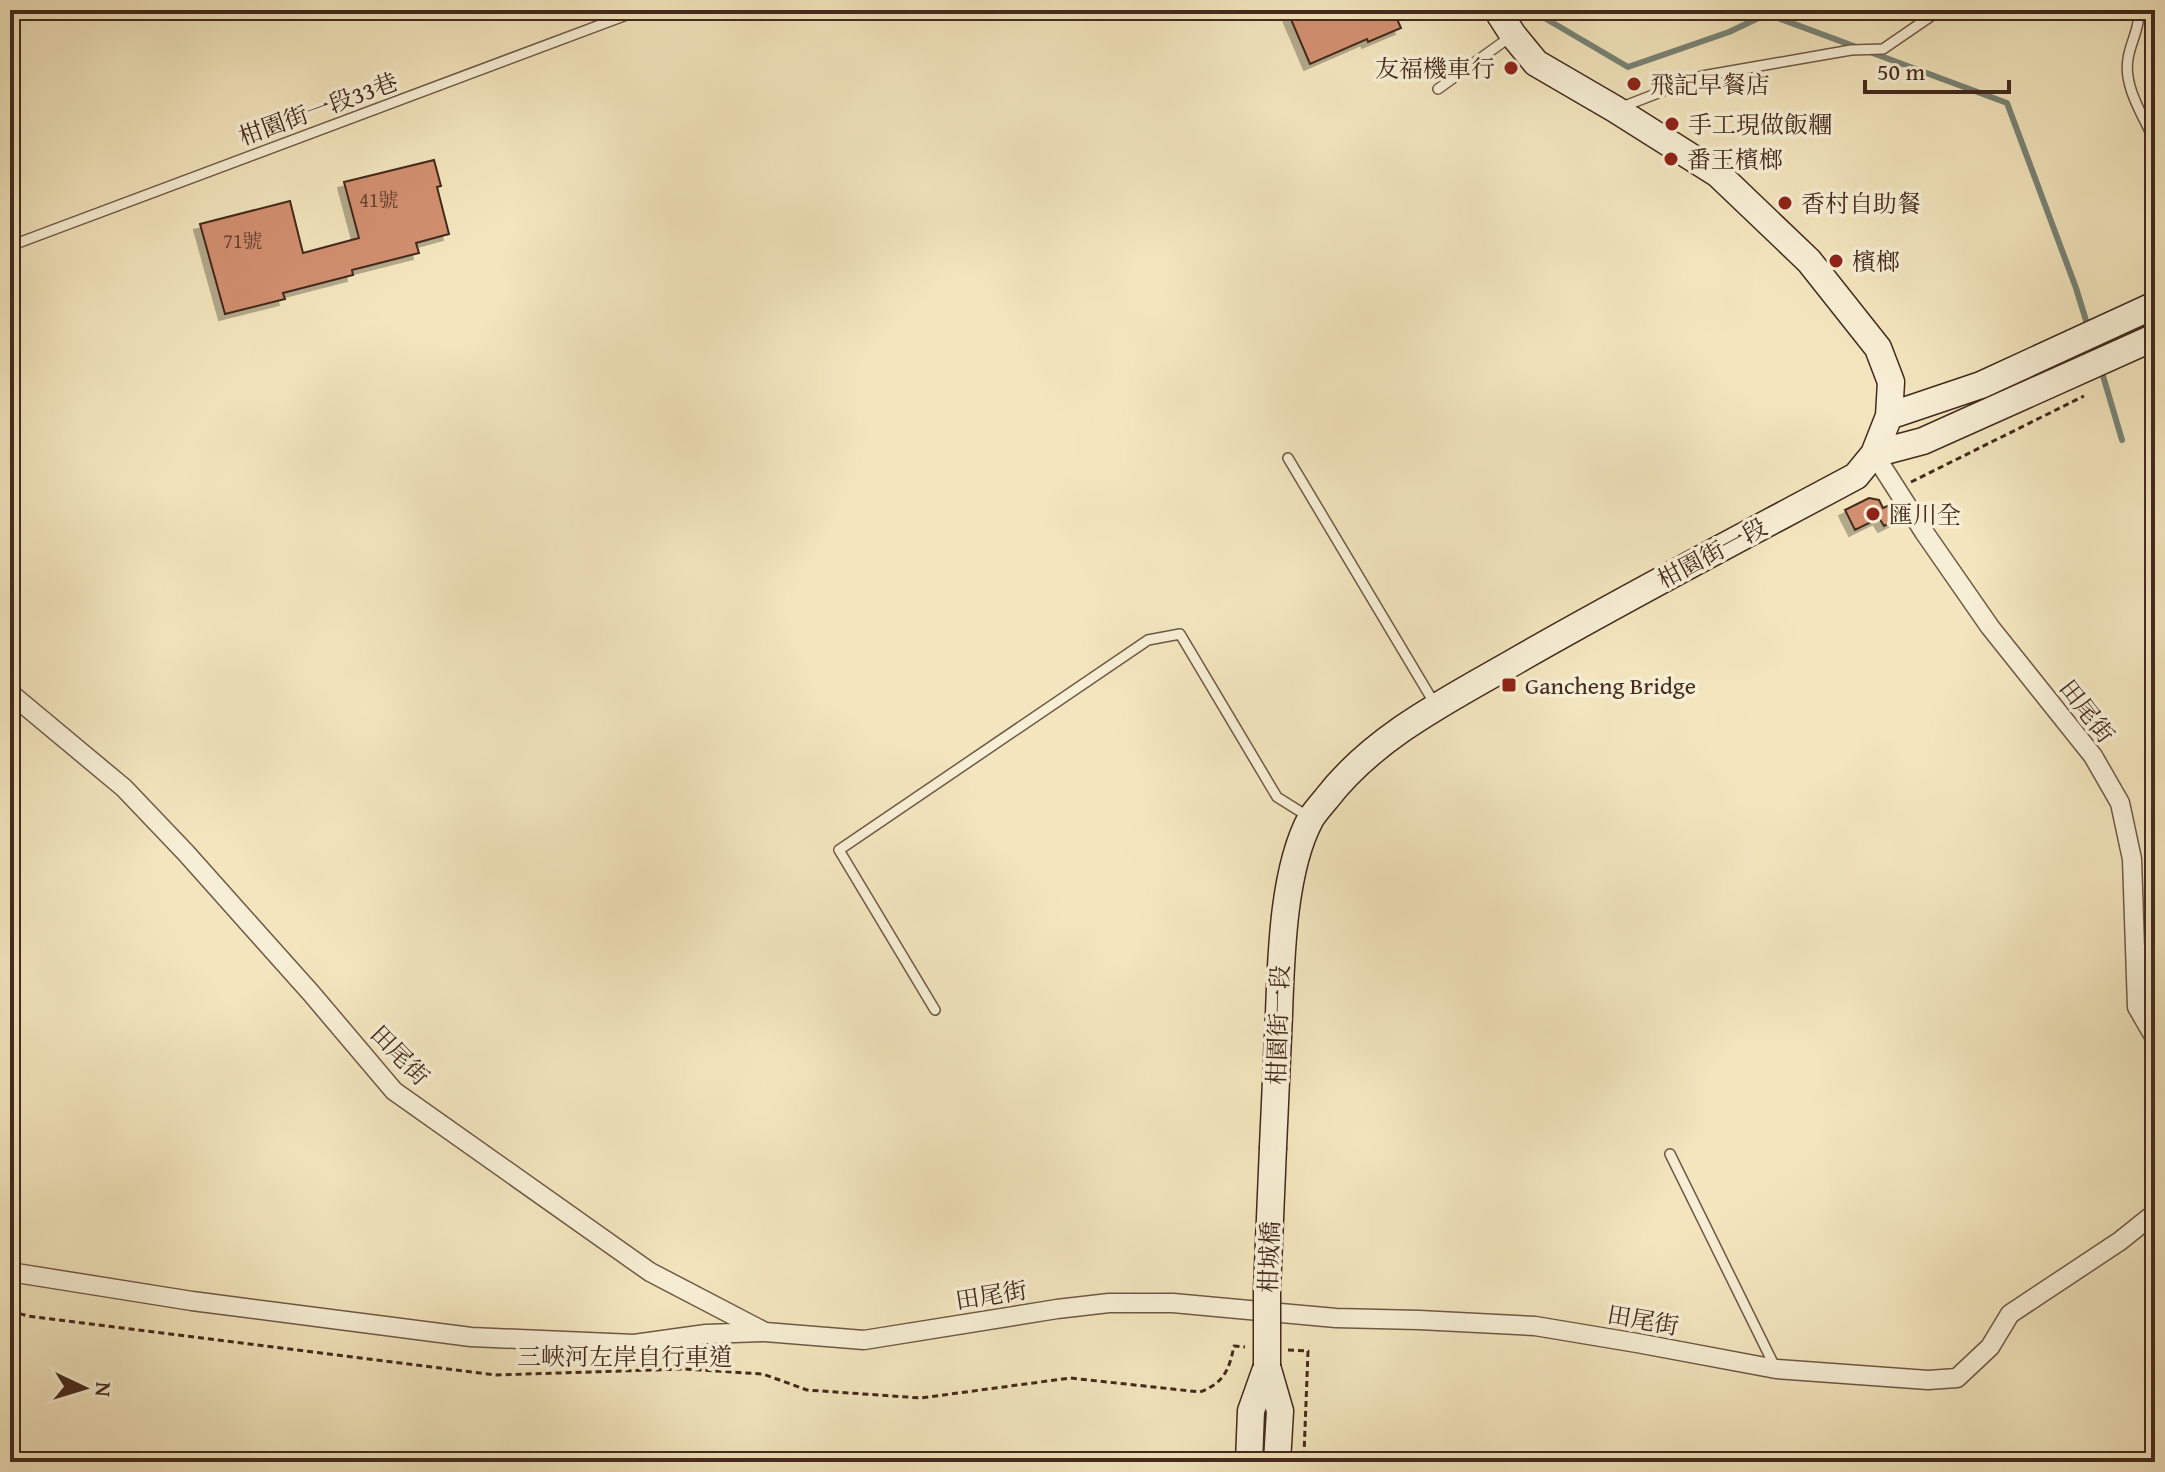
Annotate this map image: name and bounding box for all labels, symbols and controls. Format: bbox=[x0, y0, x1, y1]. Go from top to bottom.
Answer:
scale bar bbox=[1865, 44, 2009, 94]
place label: 友福機車行 bbox=[1375, 51, 1495, 86]
text: 50 m bbox=[1877, 54, 1925, 89]
marker: 友福機車行 bbox=[1502, 59, 1520, 77]
street label: 柑園街一段33巷 bbox=[233, 64, 403, 154]
place label: 飛記早餐店 bbox=[1650, 67, 1770, 102]
marker: 飛記早餐店 bbox=[1625, 75, 1643, 93]
place label: 手工現做飯糰 bbox=[1688, 107, 1832, 142]
marker: 手工現做飯糰 bbox=[1663, 115, 1681, 133]
place label: 番王檳榔 bbox=[1687, 142, 1783, 177]
marker: 番王檳榔 bbox=[1662, 150, 1680, 168]
house number: 41號 bbox=[359, 185, 399, 214]
place label: 香村自助餐 bbox=[1801, 186, 1921, 221]
marker: 香村自助餐 bbox=[1776, 194, 1794, 212]
house number: 71號 bbox=[223, 226, 263, 255]
place label: 檳榔 bbox=[1852, 244, 1900, 279]
marker: 檳榔 bbox=[1827, 252, 1845, 270]
place label: 匯川全 bbox=[1889, 497, 1961, 532]
marker: 匯川全 bbox=[1864, 505, 1882, 523]
street label: 柑園街一段 bbox=[1651, 509, 1773, 597]
place label: Gancheng Bridge bbox=[1525, 668, 1696, 703]
street label: 田尾街 bbox=[2051, 672, 2123, 750]
marker: Gancheng Bridge bbox=[1500, 676, 1518, 694]
street label: 柑園街一段 bbox=[1258, 964, 1298, 1086]
street label: 田尾街 bbox=[362, 1017, 438, 1093]
street label: 柑城橋 bbox=[1250, 1220, 1288, 1294]
street label: 田尾街 bbox=[953, 1272, 1029, 1318]
street label: 田尾街 bbox=[1605, 1297, 1681, 1343]
street label: 三峽河左岸自行車道 bbox=[517, 1339, 733, 1374]
north arrow bbox=[44, 1348, 124, 1428]
text: N bbox=[87, 1381, 120, 1398]

